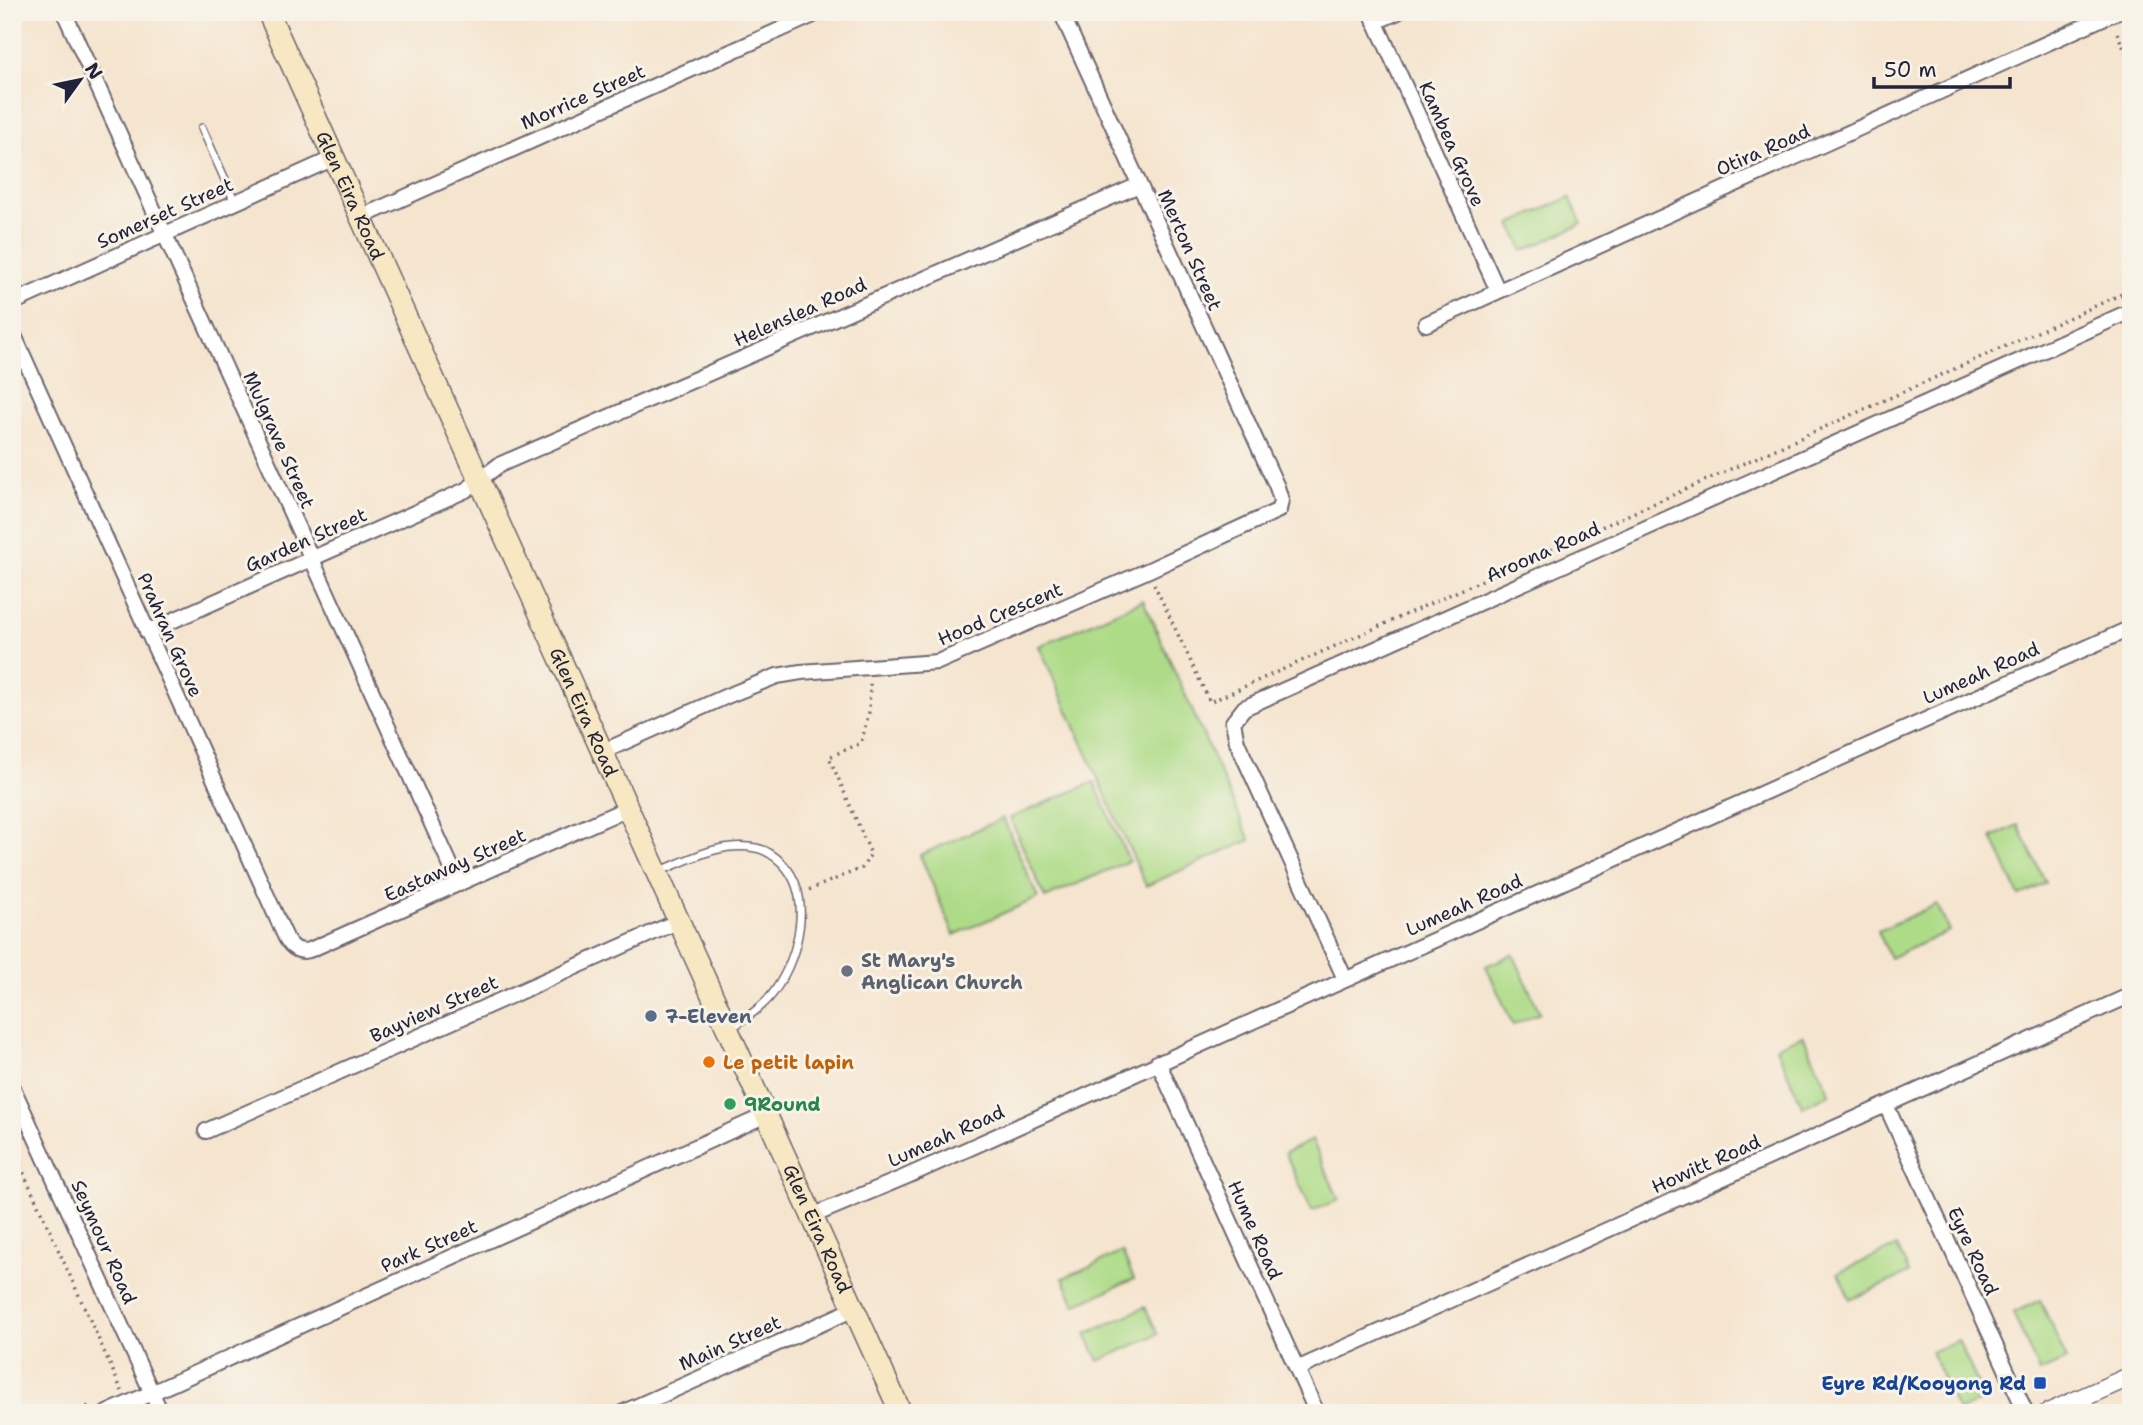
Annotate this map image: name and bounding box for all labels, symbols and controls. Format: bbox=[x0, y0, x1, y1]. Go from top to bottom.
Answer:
north arrow bbox=[46, 46, 116, 116]
scale bar bbox=[1874, 46, 2010, 90]
text: 50 m bbox=[1884, 56, 1937, 84]
text: N bbox=[79, 58, 108, 84]
street label: Morrice Street bbox=[517, 58, 649, 136]
street label: Kambea Grove bbox=[1413, 78, 1491, 210]
street label: Otira Road bbox=[1712, 118, 1814, 182]
street label: Glen Eira Road bbox=[311, 127, 391, 264]
street label: Somerset Street bbox=[93, 172, 237, 254]
street label: Merton Street bbox=[1152, 186, 1228, 314]
street label: Helenslea Road bbox=[729, 271, 871, 353]
street label: Mulgrave Street bbox=[238, 367, 320, 513]
street label: Garden Street bbox=[241, 502, 371, 578]
street label: Aroona Road bbox=[1482, 516, 1604, 588]
street label: Prahran Grove bbox=[131, 569, 209, 701]
street label: Hood Crescent bbox=[934, 576, 1066, 652]
street label: Lumeah Road bbox=[1919, 636, 2043, 710]
street label: Glen Eira Road bbox=[544, 643, 624, 780]
street label: Eastaway Street bbox=[380, 823, 530, 907]
street label: Lumeah Road bbox=[1402, 868, 1526, 942]
place label: St Mary's Anglican Church bbox=[861, 948, 1023, 995]
marker: St Mary's Anglican Church bbox=[839, 963, 855, 979]
street label: Bayview Street bbox=[366, 970, 502, 1048]
place label: 7-Eleven bbox=[665, 1004, 752, 1029]
marker: 7-Eleven bbox=[643, 1008, 659, 1024]
place label: Le petit lapin bbox=[723, 1050, 854, 1075]
marker: Le petit lapin bbox=[701, 1054, 717, 1070]
place label: 9Round bbox=[744, 1092, 821, 1117]
marker: 9Round bbox=[722, 1096, 738, 1112]
street label: Lumeah Road bbox=[884, 1099, 1008, 1173]
street label: Howitt Road bbox=[1647, 1129, 1765, 1199]
street label: Glen Eira Road bbox=[778, 1160, 858, 1297]
street label: Seymour Road bbox=[65, 1176, 143, 1308]
street label: Hume Road bbox=[1222, 1177, 1288, 1283]
street label: Eyre Road bbox=[1942, 1203, 2004, 1299]
street label: Park Street bbox=[377, 1214, 481, 1278]
street label: Main Street bbox=[675, 1309, 785, 1377]
place label: Eyre Rd/Kooyong Rd bbox=[1821, 1371, 2026, 1396]
marker: Eyre Rd/Kooyong Rd bbox=[2032, 1375, 2048, 1391]

